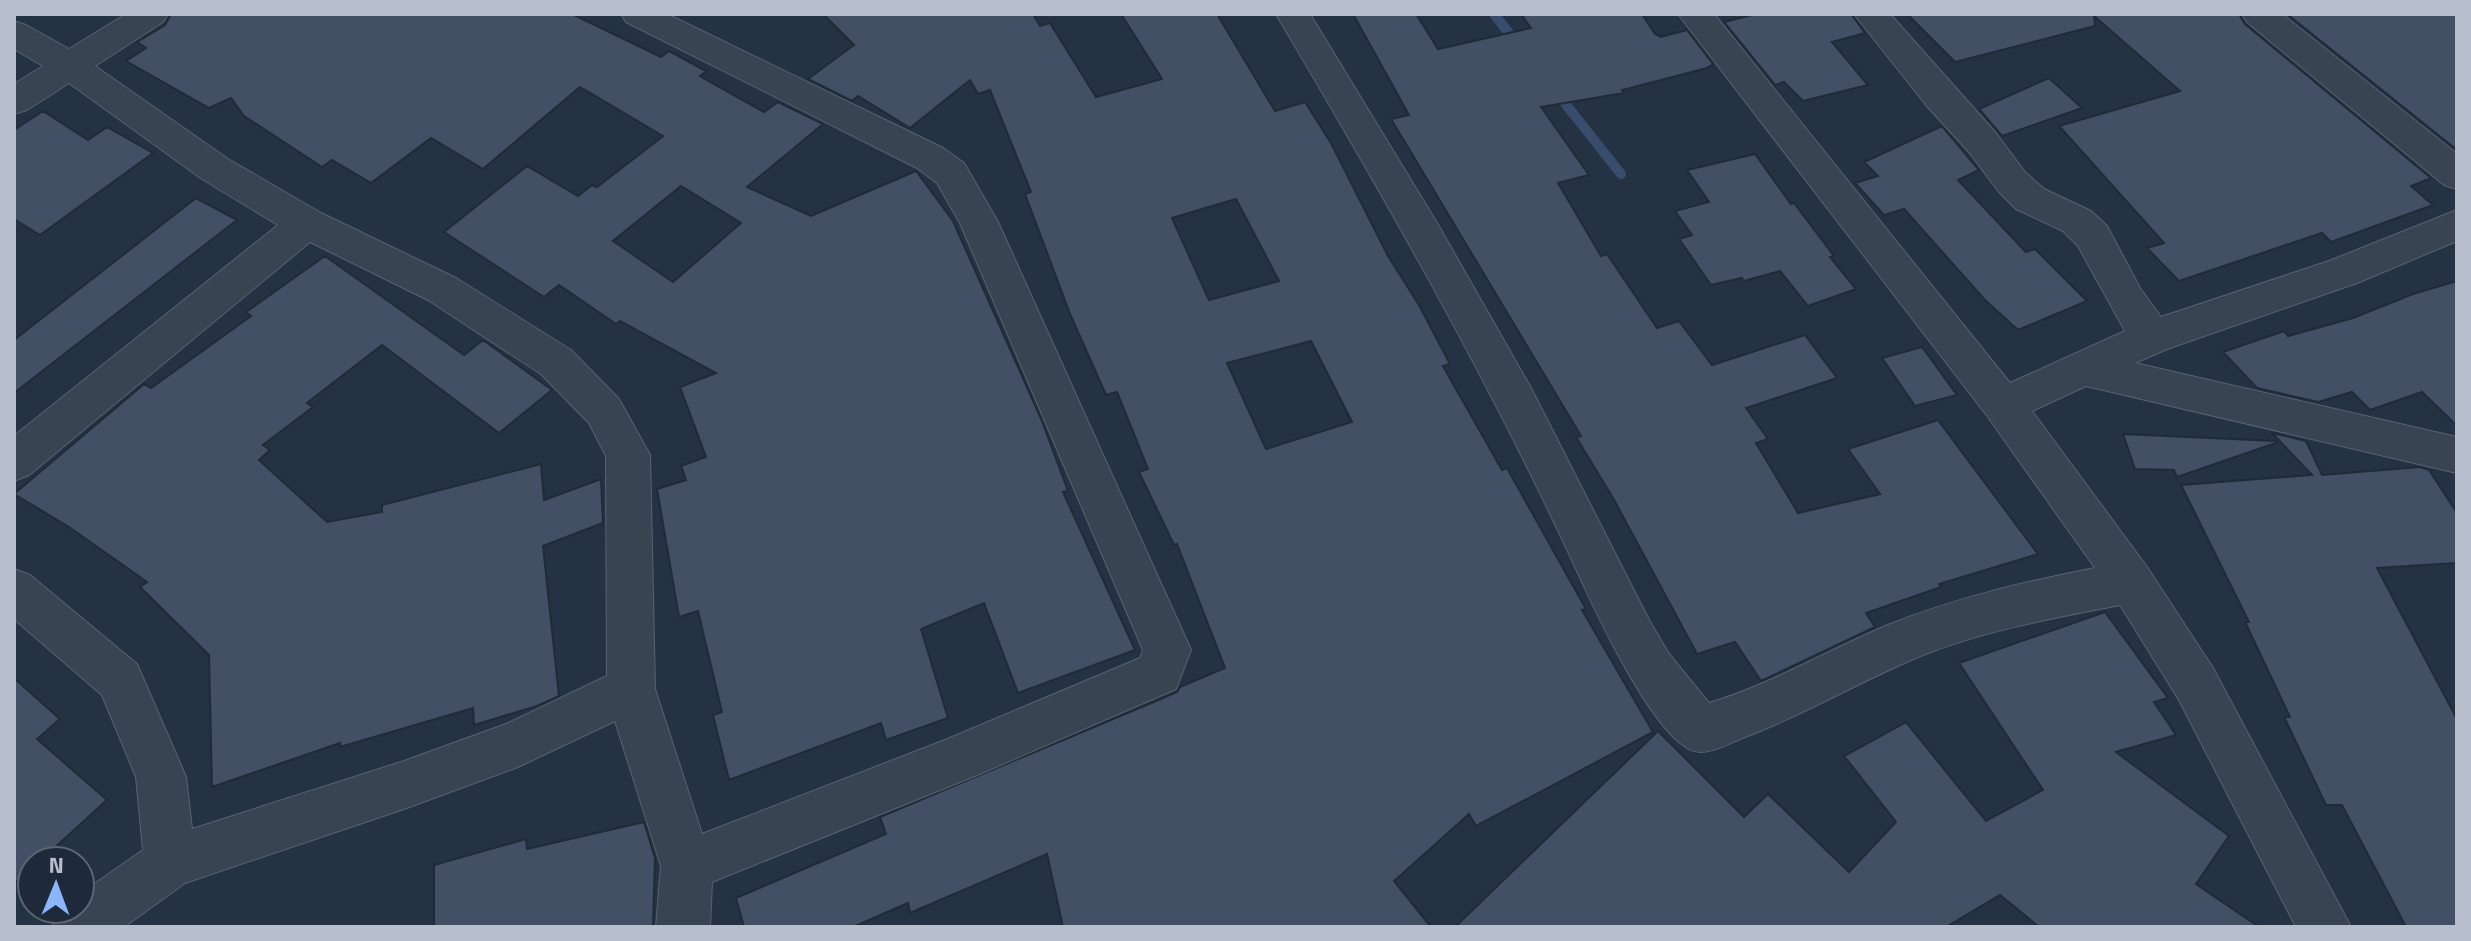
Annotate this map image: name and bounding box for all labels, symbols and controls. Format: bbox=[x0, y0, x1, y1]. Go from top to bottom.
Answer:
north arrow bbox=[16, 845, 96, 925]
text: N bbox=[48, 848, 64, 882]

